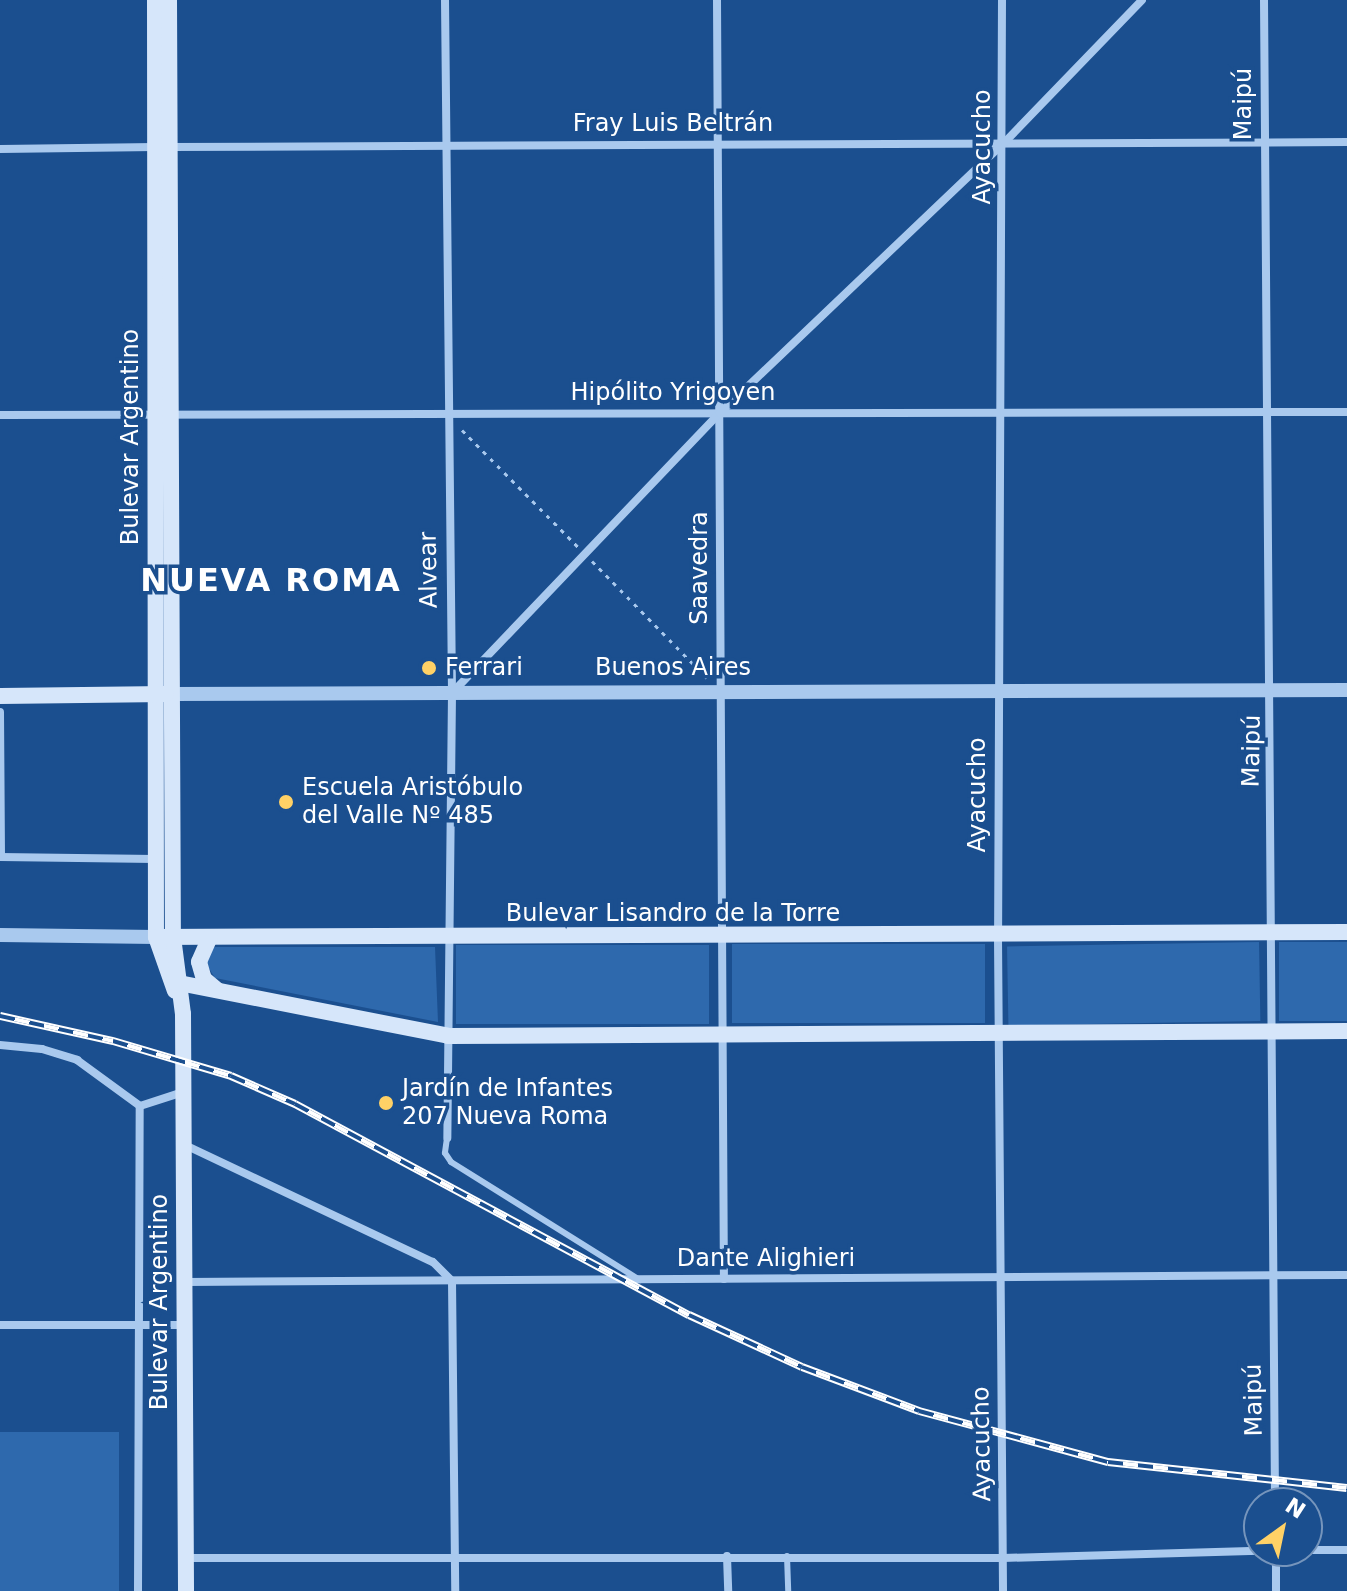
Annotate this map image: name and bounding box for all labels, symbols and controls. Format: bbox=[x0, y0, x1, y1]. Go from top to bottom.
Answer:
street label: Maipú bbox=[1230, 68, 1258, 140]
street label: Ayacucho bbox=[969, 89, 997, 205]
street label: Fray Luis Beltrán bbox=[573, 110, 773, 138]
street label: Bulevar Argentino bbox=[117, 329, 145, 545]
street label: Hipólito Yrigoyen bbox=[571, 379, 775, 407]
street label: Saavedra bbox=[686, 511, 714, 625]
street label: Alvear bbox=[414, 531, 444, 609]
district label: NUEVA ROMA bbox=[140, 561, 402, 599]
place label: Ferrari bbox=[445, 654, 523, 682]
street label: Buenos Aires bbox=[595, 654, 751, 682]
marker: Ferrari bbox=[420, 659, 438, 677]
street label: Maipú bbox=[1237, 714, 1267, 788]
street label: Ayacucho bbox=[964, 737, 992, 853]
place label: Escuela Aristóbulo del Valle Nº 485 bbox=[302, 774, 523, 830]
marker: Escuela Aristóbulo del Valle Nº 485 bbox=[277, 793, 295, 811]
street label: Bulevar Lisandro de la Torre bbox=[506, 900, 840, 928]
place label: Jardín de Infantes 207 Nueva Roma bbox=[402, 1075, 613, 1131]
marker: Jardín de Infantes 207 Nueva Roma bbox=[377, 1094, 395, 1112]
street label: Bulevar Argentino bbox=[146, 1194, 174, 1410]
street label: Dante Alighieri bbox=[677, 1245, 855, 1273]
street label: Maipú bbox=[1239, 1363, 1269, 1437]
street label: Ayacucho bbox=[967, 1386, 997, 1502]
north arrow bbox=[1243, 1487, 1323, 1567]
text: N bbox=[1281, 1493, 1310, 1524]

